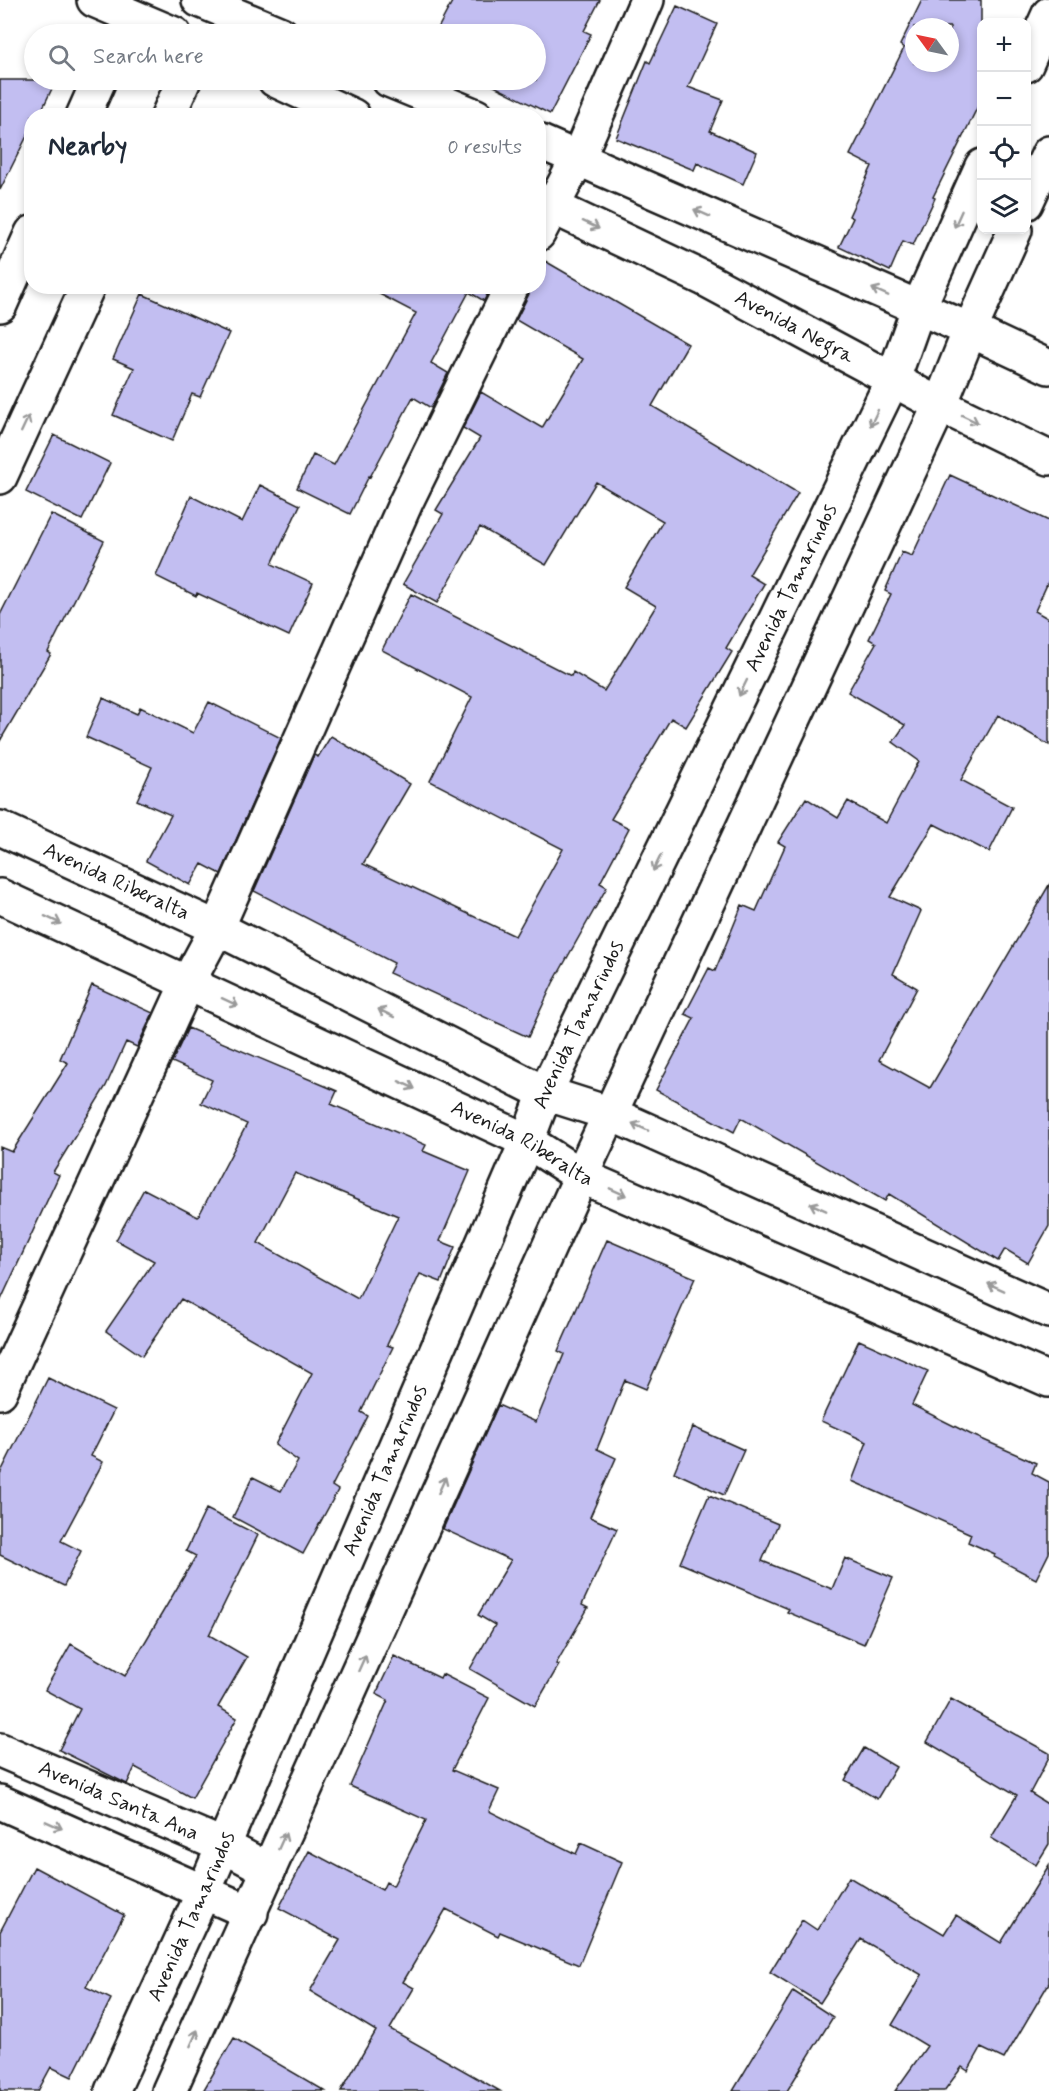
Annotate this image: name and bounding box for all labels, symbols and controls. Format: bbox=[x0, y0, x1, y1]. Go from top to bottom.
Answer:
north arrow bbox=[905, 18, 959, 72]
map controls bbox=[977, 18, 1031, 234]
button: + bbox=[977, 18, 1031, 72]
search box bbox=[24, 24, 546, 90]
icon: search bbox=[45, 41, 78, 74]
text: Search here bbox=[93, 43, 204, 71]
button: − bbox=[977, 72, 1031, 126]
button: locate bbox=[977, 126, 1031, 180]
text: Nearby bbox=[48, 130, 127, 164]
text: 0 results bbox=[448, 134, 522, 161]
button: layers bbox=[977, 180, 1031, 234]
one-way arrow bbox=[694, 207, 712, 218]
one-way arrow bbox=[951, 210, 963, 228]
one-way arrow bbox=[582, 220, 600, 232]
street label: Avenida Negra bbox=[730, 284, 859, 370]
one-way arrow bbox=[872, 286, 890, 298]
one-way arrow bbox=[868, 409, 880, 427]
one-way arrow bbox=[961, 414, 979, 426]
one-way arrow bbox=[19, 416, 31, 434]
street label: Avenida Tamarindos bbox=[738, 499, 844, 677]
one-way arrow bbox=[736, 678, 748, 696]
street label: Avenida Riberalta bbox=[39, 836, 194, 927]
one-way arrow bbox=[651, 854, 663, 872]
one-way arrow bbox=[44, 915, 62, 927]
street label: Avenida Tamarindos bbox=[526, 936, 631, 1113]
one-way arrow bbox=[221, 997, 239, 1009]
one-way arrow bbox=[377, 1007, 395, 1018]
one-way arrow bbox=[397, 1079, 415, 1091]
street label: Avenida Riberalta bbox=[446, 1094, 597, 1193]
one-way arrow bbox=[631, 1121, 649, 1133]
one-way arrow bbox=[608, 1187, 626, 1198]
one-way arrow bbox=[809, 1201, 827, 1212]
one-way arrow bbox=[987, 1280, 1005, 1292]
street label: Avenida Tamarindos bbox=[336, 1380, 434, 1560]
one-way arrow bbox=[437, 1476, 448, 1495]
one-way arrow bbox=[357, 1654, 368, 1672]
street label: Avenida Santa Ana bbox=[34, 1754, 203, 1848]
one-way arrow bbox=[44, 1820, 62, 1831]
street label: Avenida Tamarindos bbox=[141, 1827, 242, 2006]
one-way arrow bbox=[277, 1832, 289, 1850]
one-way arrow bbox=[188, 2029, 200, 2047]

